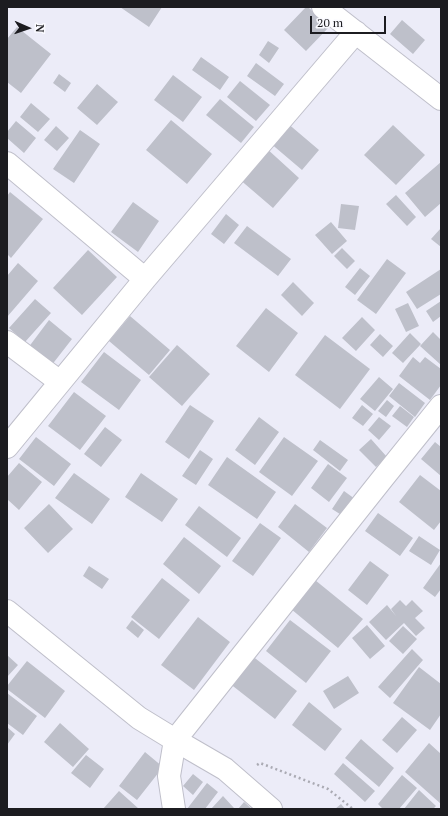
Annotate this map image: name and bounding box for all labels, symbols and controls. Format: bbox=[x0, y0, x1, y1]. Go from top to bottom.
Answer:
north arrow bbox=[8, 8, 48, 48]
scale bar bbox=[312, 8, 388, 34]
text: 20 m bbox=[317, 15, 343, 30]
text: N bbox=[33, 24, 47, 33]

